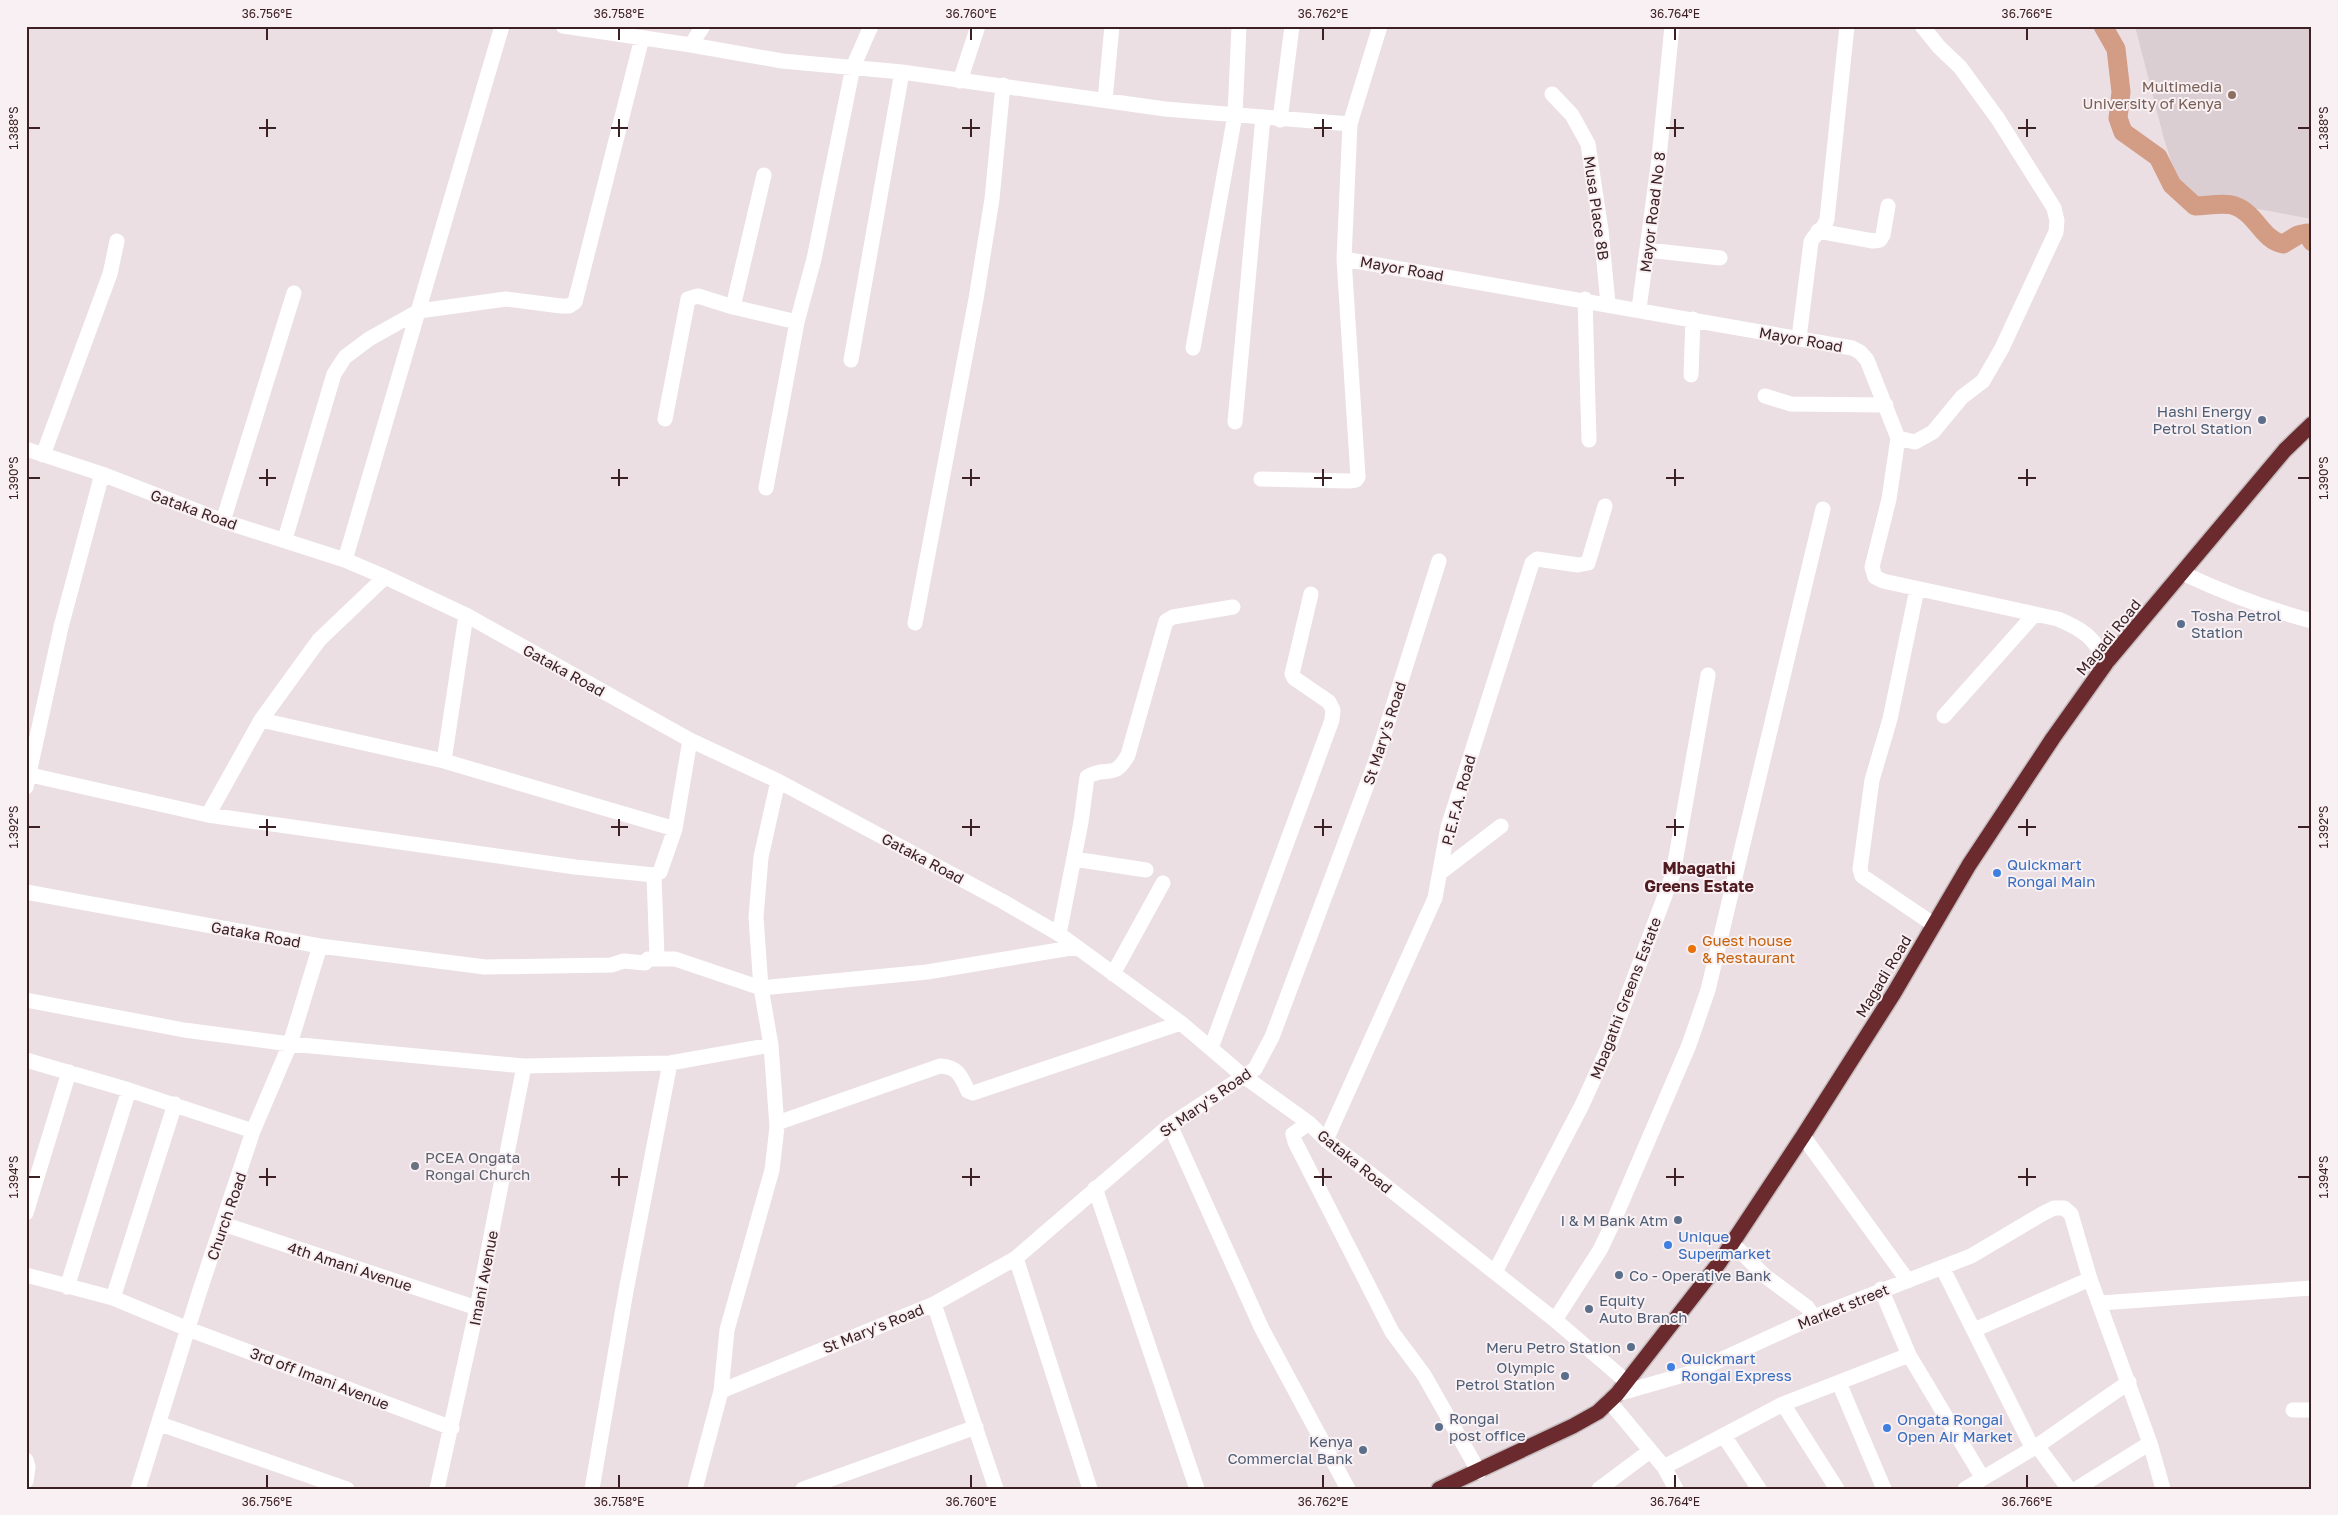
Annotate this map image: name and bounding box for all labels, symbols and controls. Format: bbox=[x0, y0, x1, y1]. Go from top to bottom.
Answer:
text: 36.756°E bbox=[242, 6, 292, 21]
text: 36.758°E bbox=[594, 6, 644, 21]
text: 36.760°E bbox=[946, 6, 996, 21]
text: 36.762°E bbox=[1298, 6, 1348, 21]
text: 36.764°E bbox=[1650, 6, 1700, 21]
text: 36.766°E bbox=[2002, 6, 2052, 21]
place label: Multimedia University of Kenya bbox=[2083, 77, 2222, 112]
marker: Multimedia University of Kenya bbox=[2226, 89, 2238, 101]
text: 1.388°S bbox=[6, 106, 21, 150]
text: 1.388°S bbox=[2316, 106, 2331, 150]
street label: Mayor Road No 8 bbox=[1636, 151, 1668, 273]
street label: Musa Place 8B bbox=[1581, 155, 1613, 261]
street label: Mayor Road bbox=[1359, 252, 1445, 284]
street label: Mayor Road bbox=[1758, 323, 1844, 355]
place label: Hashi Energy Petrol Station bbox=[2153, 402, 2253, 437]
marker: Hashi Energy Petrol Station bbox=[2256, 414, 2268, 426]
text: 1.390°S bbox=[6, 456, 21, 500]
text: 1.390°S bbox=[2316, 456, 2331, 500]
street label: Gataka Road bbox=[148, 485, 240, 533]
street label: Magadi Road bbox=[2072, 595, 2144, 679]
place label: Tosha Petrol Station bbox=[2191, 606, 2281, 641]
marker: Tosha Petrol Station bbox=[2175, 618, 2187, 630]
street label: Gataka Road bbox=[520, 640, 608, 700]
street label: St Mary's Road bbox=[1359, 679, 1409, 787]
street label: P.E.F.A. Road bbox=[1437, 753, 1479, 847]
text: 1.392°S bbox=[6, 805, 21, 849]
text: 1.392°S bbox=[2316, 805, 2331, 849]
street label: Gataka Road bbox=[879, 829, 967, 887]
place label: Quickmart Rongai Main bbox=[2007, 855, 2095, 890]
district label: Mbagathi Greens Estate bbox=[1644, 858, 1754, 896]
marker: Quickmart Rongai Main bbox=[1991, 867, 2003, 879]
street label: Mbagathi Greens Estate bbox=[1586, 914, 1664, 1081]
street label: Gataka Road bbox=[210, 917, 302, 951]
place label: Guest house & Restaurant bbox=[1702, 931, 1795, 966]
street label: Magadi Road bbox=[1851, 932, 1915, 1020]
marker: Guest house & Restaurant bbox=[1686, 943, 1698, 955]
street label: St Mary's Road bbox=[1156, 1064, 1254, 1140]
street label: Gataka Road bbox=[1314, 1125, 1396, 1197]
place label: PCEA Ongata Rongai Church bbox=[425, 1148, 530, 1183]
text: 1.394°S bbox=[6, 1155, 21, 1198]
text: 1.394°S bbox=[2316, 1155, 2331, 1198]
marker: PCEA Ongata Rongai Church bbox=[409, 1160, 421, 1172]
street label: Church Road bbox=[202, 1170, 250, 1262]
place label: I & M Bank Atm bbox=[1560, 1211, 1668, 1229]
marker: I & M Bank Atm bbox=[1672, 1214, 1684, 1226]
place label: Unique Supermarket bbox=[1678, 1227, 1771, 1262]
street label: Imani Avenue bbox=[465, 1229, 501, 1327]
street label: 4th Amani Avenue bbox=[285, 1237, 415, 1295]
marker: Unique Supermarket bbox=[1662, 1239, 1674, 1251]
place label: Co - Operative Bank bbox=[1629, 1266, 1772, 1284]
marker: Co - Operative Bank bbox=[1613, 1269, 1625, 1281]
street label: Market street bbox=[1795, 1280, 1891, 1332]
place label: Equity Auto Branch bbox=[1599, 1291, 1687, 1326]
street label: St Mary's Road bbox=[820, 1300, 926, 1356]
marker: Equity Auto Branch bbox=[1583, 1303, 1595, 1315]
place label: Meru Petro Station bbox=[1486, 1338, 1621, 1356]
marker: Meru Petro Station bbox=[1625, 1341, 1637, 1353]
street label: 3rd off Imani Avenue bbox=[248, 1343, 392, 1413]
place label: Quickmart Rongai Express bbox=[1681, 1349, 1792, 1384]
place label: Olympic Petrol Station bbox=[1456, 1358, 1555, 1393]
marker: Quickmart Rongai Express bbox=[1665, 1361, 1677, 1373]
marker: Olympic Petrol Station bbox=[1559, 1370, 1571, 1382]
place label: Rongai post office bbox=[1449, 1409, 1526, 1444]
place label: Ongata Rongai Open Air Market bbox=[1897, 1410, 2013, 1445]
marker: Rongai post office bbox=[1433, 1421, 1445, 1433]
marker: Ongata Rongai Open Air Market bbox=[1881, 1422, 1893, 1434]
place label: Kenya Commercial Bank bbox=[1227, 1432, 1354, 1467]
marker: Kenya Commercial Bank bbox=[1357, 1444, 1369, 1456]
text: 36.756°E bbox=[242, 1494, 292, 1509]
text: 36.758°E bbox=[594, 1494, 644, 1509]
text: 36.760°E bbox=[946, 1494, 996, 1509]
text: 36.762°E bbox=[1298, 1494, 1348, 1509]
text: 36.764°E bbox=[1650, 1494, 1700, 1509]
text: 36.766°E bbox=[2002, 1494, 2052, 1509]

